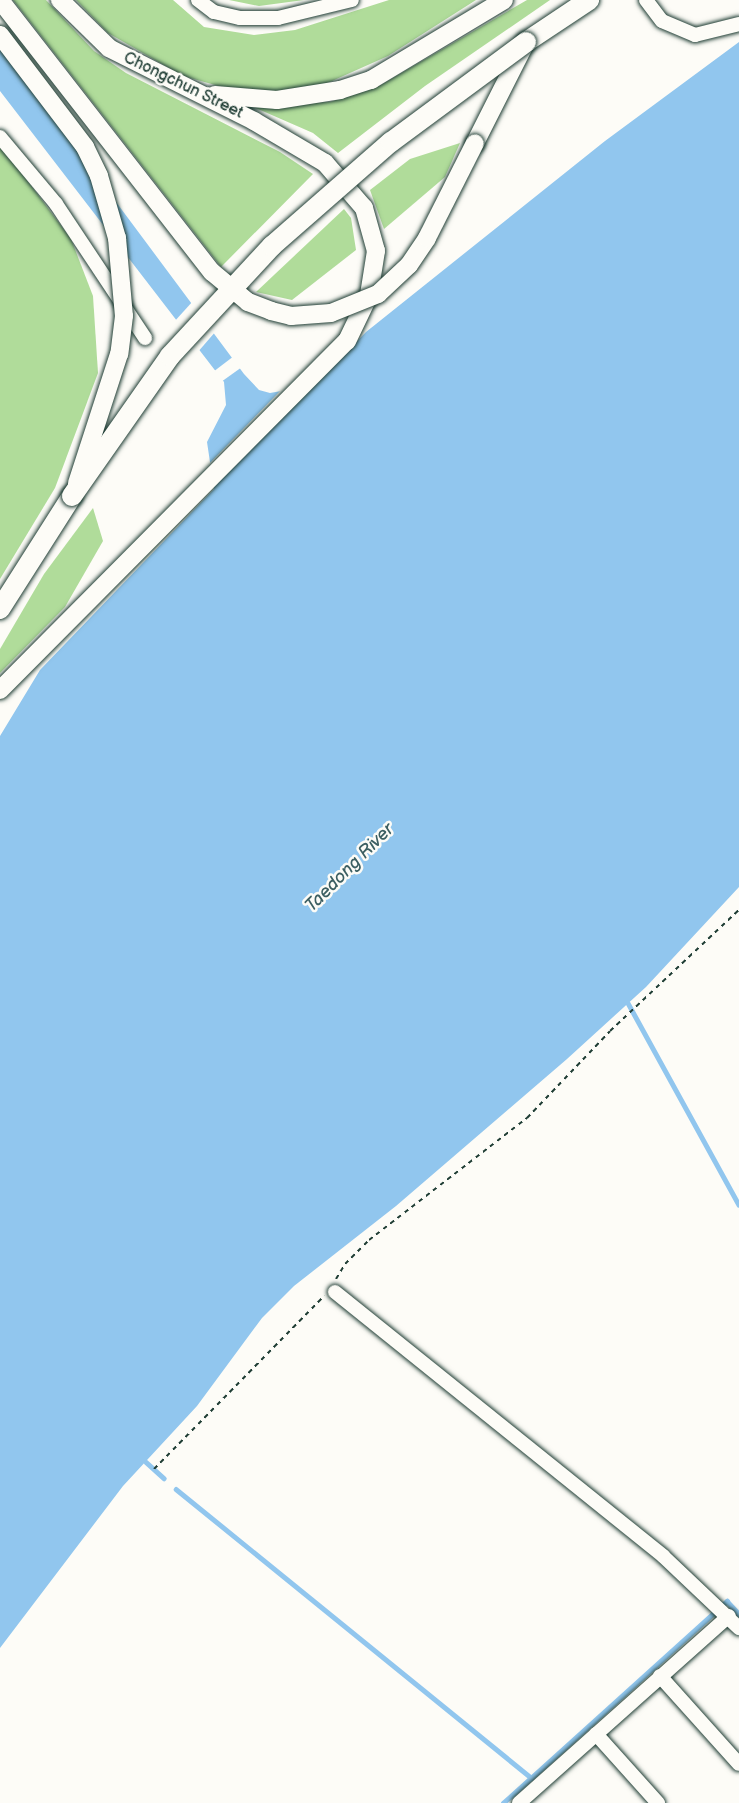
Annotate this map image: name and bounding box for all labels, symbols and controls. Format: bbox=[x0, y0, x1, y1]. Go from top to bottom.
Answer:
street label: Chongchun Street bbox=[120, 49, 246, 123]
water label: Taedong River bbox=[301, 819, 399, 917]

